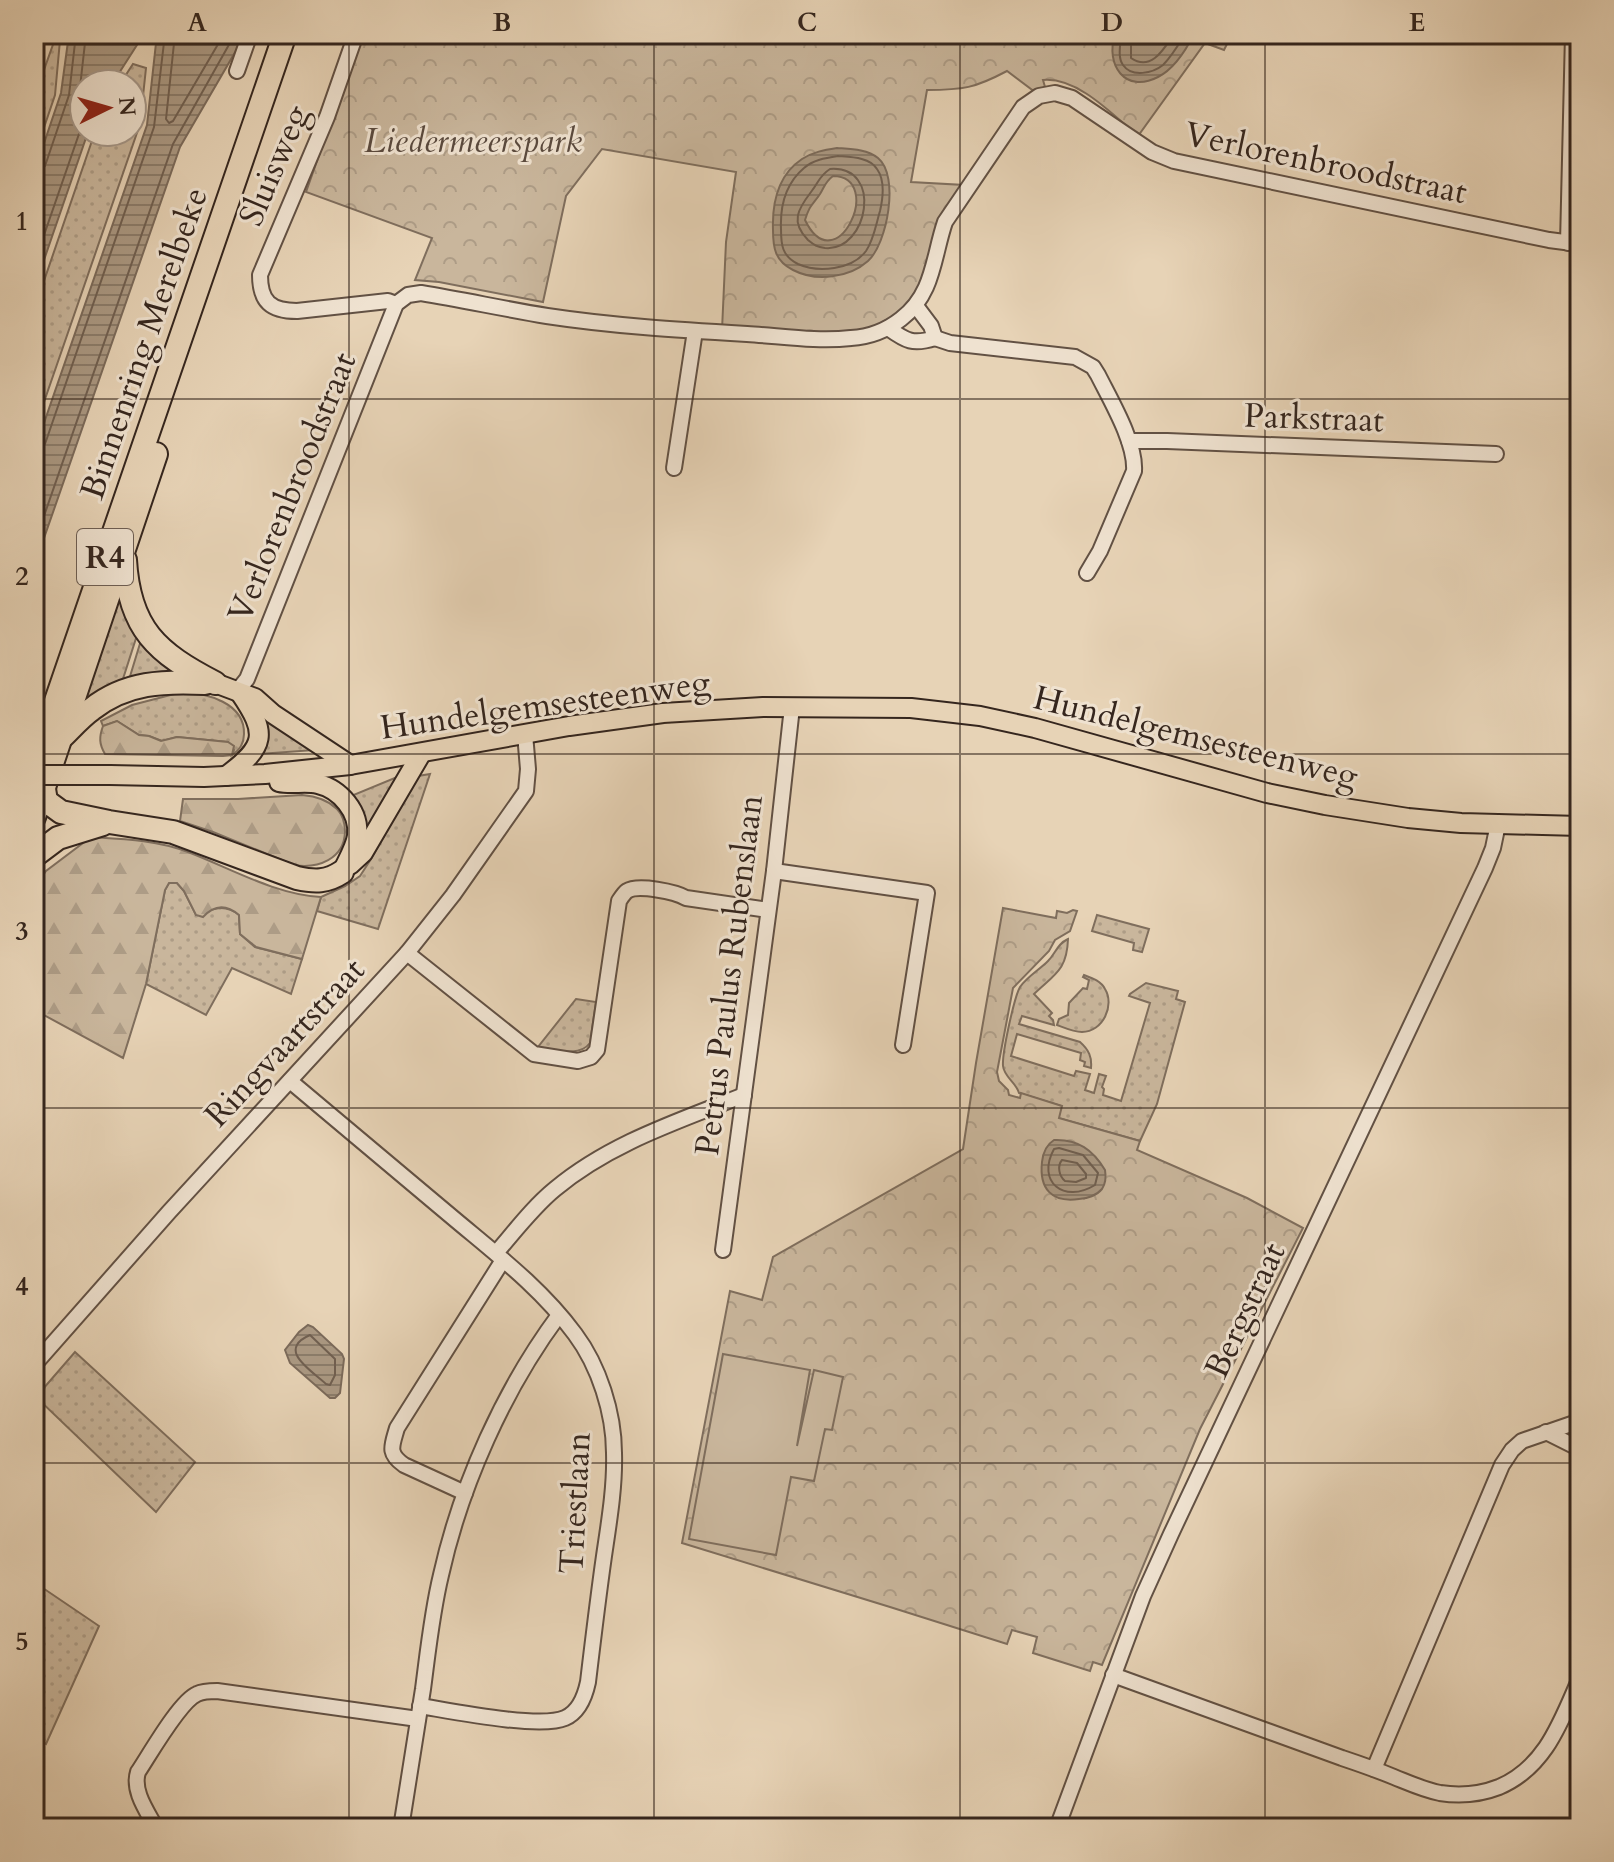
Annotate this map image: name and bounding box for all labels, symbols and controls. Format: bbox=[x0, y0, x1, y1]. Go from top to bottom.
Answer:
text: A bbox=[187, 5, 207, 40]
text: B bbox=[493, 5, 511, 40]
text: C bbox=[797, 5, 817, 40]
text: D bbox=[1101, 5, 1123, 40]
text: E bbox=[1409, 5, 1425, 40]
north arrow bbox=[68, 68, 148, 148]
text: N bbox=[111, 96, 143, 117]
street label: Sluisweg bbox=[228, 98, 320, 233]
street label: Verlorenbroodstraat bbox=[1181, 111, 1471, 215]
park label: Liedermeerspark bbox=[364, 118, 582, 164]
street label: Binnenring Merelbeke bbox=[69, 181, 219, 505]
text: 1 bbox=[15, 204, 29, 239]
street label: Verlorenbroodstraat bbox=[217, 345, 367, 629]
street label: Parkstraat bbox=[1243, 393, 1385, 443]
road number: R4 bbox=[77, 529, 133, 585]
text: 2 bbox=[15, 559, 29, 594]
street label: Hundelgemsesteenweg bbox=[377, 659, 713, 751]
street label: Hundelgemsesteenweg bbox=[1029, 674, 1363, 800]
street label: Petrus Paulus Rubenslaan bbox=[684, 792, 774, 1158]
text: 3 bbox=[15, 914, 29, 949]
street label: Ringvaartstraat bbox=[194, 948, 375, 1137]
street label: Bergstraat bbox=[1193, 1235, 1296, 1386]
text: 4 bbox=[15, 1269, 29, 1304]
street label: Triestlaan bbox=[548, 1431, 602, 1575]
text: 5 bbox=[15, 1624, 29, 1659]

